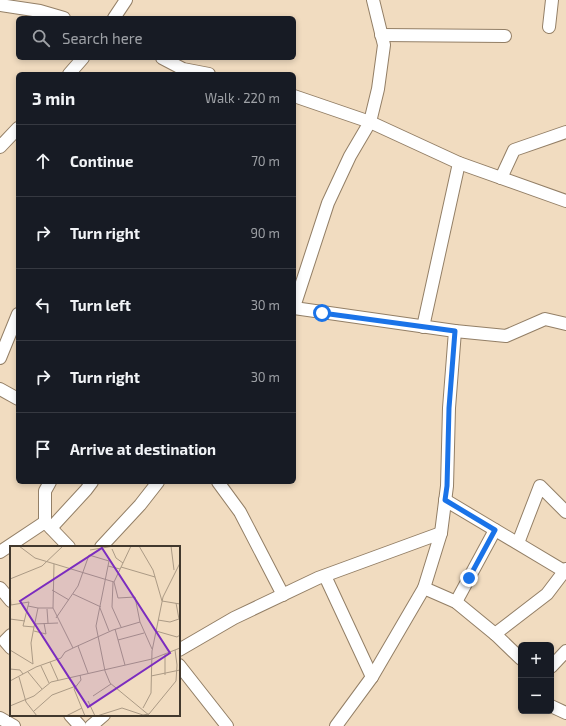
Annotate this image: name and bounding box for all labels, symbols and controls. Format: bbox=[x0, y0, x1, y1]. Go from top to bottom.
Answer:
search box bbox=[16, 16, 296, 60]
icon: search bbox=[30, 27, 52, 49]
text: Search here bbox=[62, 29, 143, 47]
text: 3 min bbox=[32, 88, 75, 108]
text: Walk · 220 m bbox=[205, 90, 280, 106]
icon: ahead bbox=[32, 150, 54, 172]
text: Continue bbox=[70, 152, 133, 170]
text: 70 m bbox=[251, 153, 280, 169]
icon: right bbox=[32, 222, 54, 244]
text: Turn right bbox=[70, 224, 140, 242]
text: 90 m bbox=[250, 225, 280, 241]
icon: left bbox=[32, 294, 54, 316]
text: Turn left bbox=[70, 296, 131, 314]
text: 30 m bbox=[251, 297, 280, 313]
route start bbox=[313, 304, 331, 322]
icon: right bbox=[32, 366, 54, 388]
text: Turn right bbox=[70, 368, 140, 386]
text: 30 m bbox=[251, 369, 280, 385]
icon: arrive bbox=[32, 438, 54, 460]
text: Arrive at destination bbox=[70, 440, 216, 458]
inset map bbox=[10, 546, 180, 716]
route end bbox=[460, 569, 478, 587]
map controls bbox=[518, 642, 554, 714]
button: + bbox=[518, 642, 554, 678]
button: − bbox=[518, 678, 554, 714]

